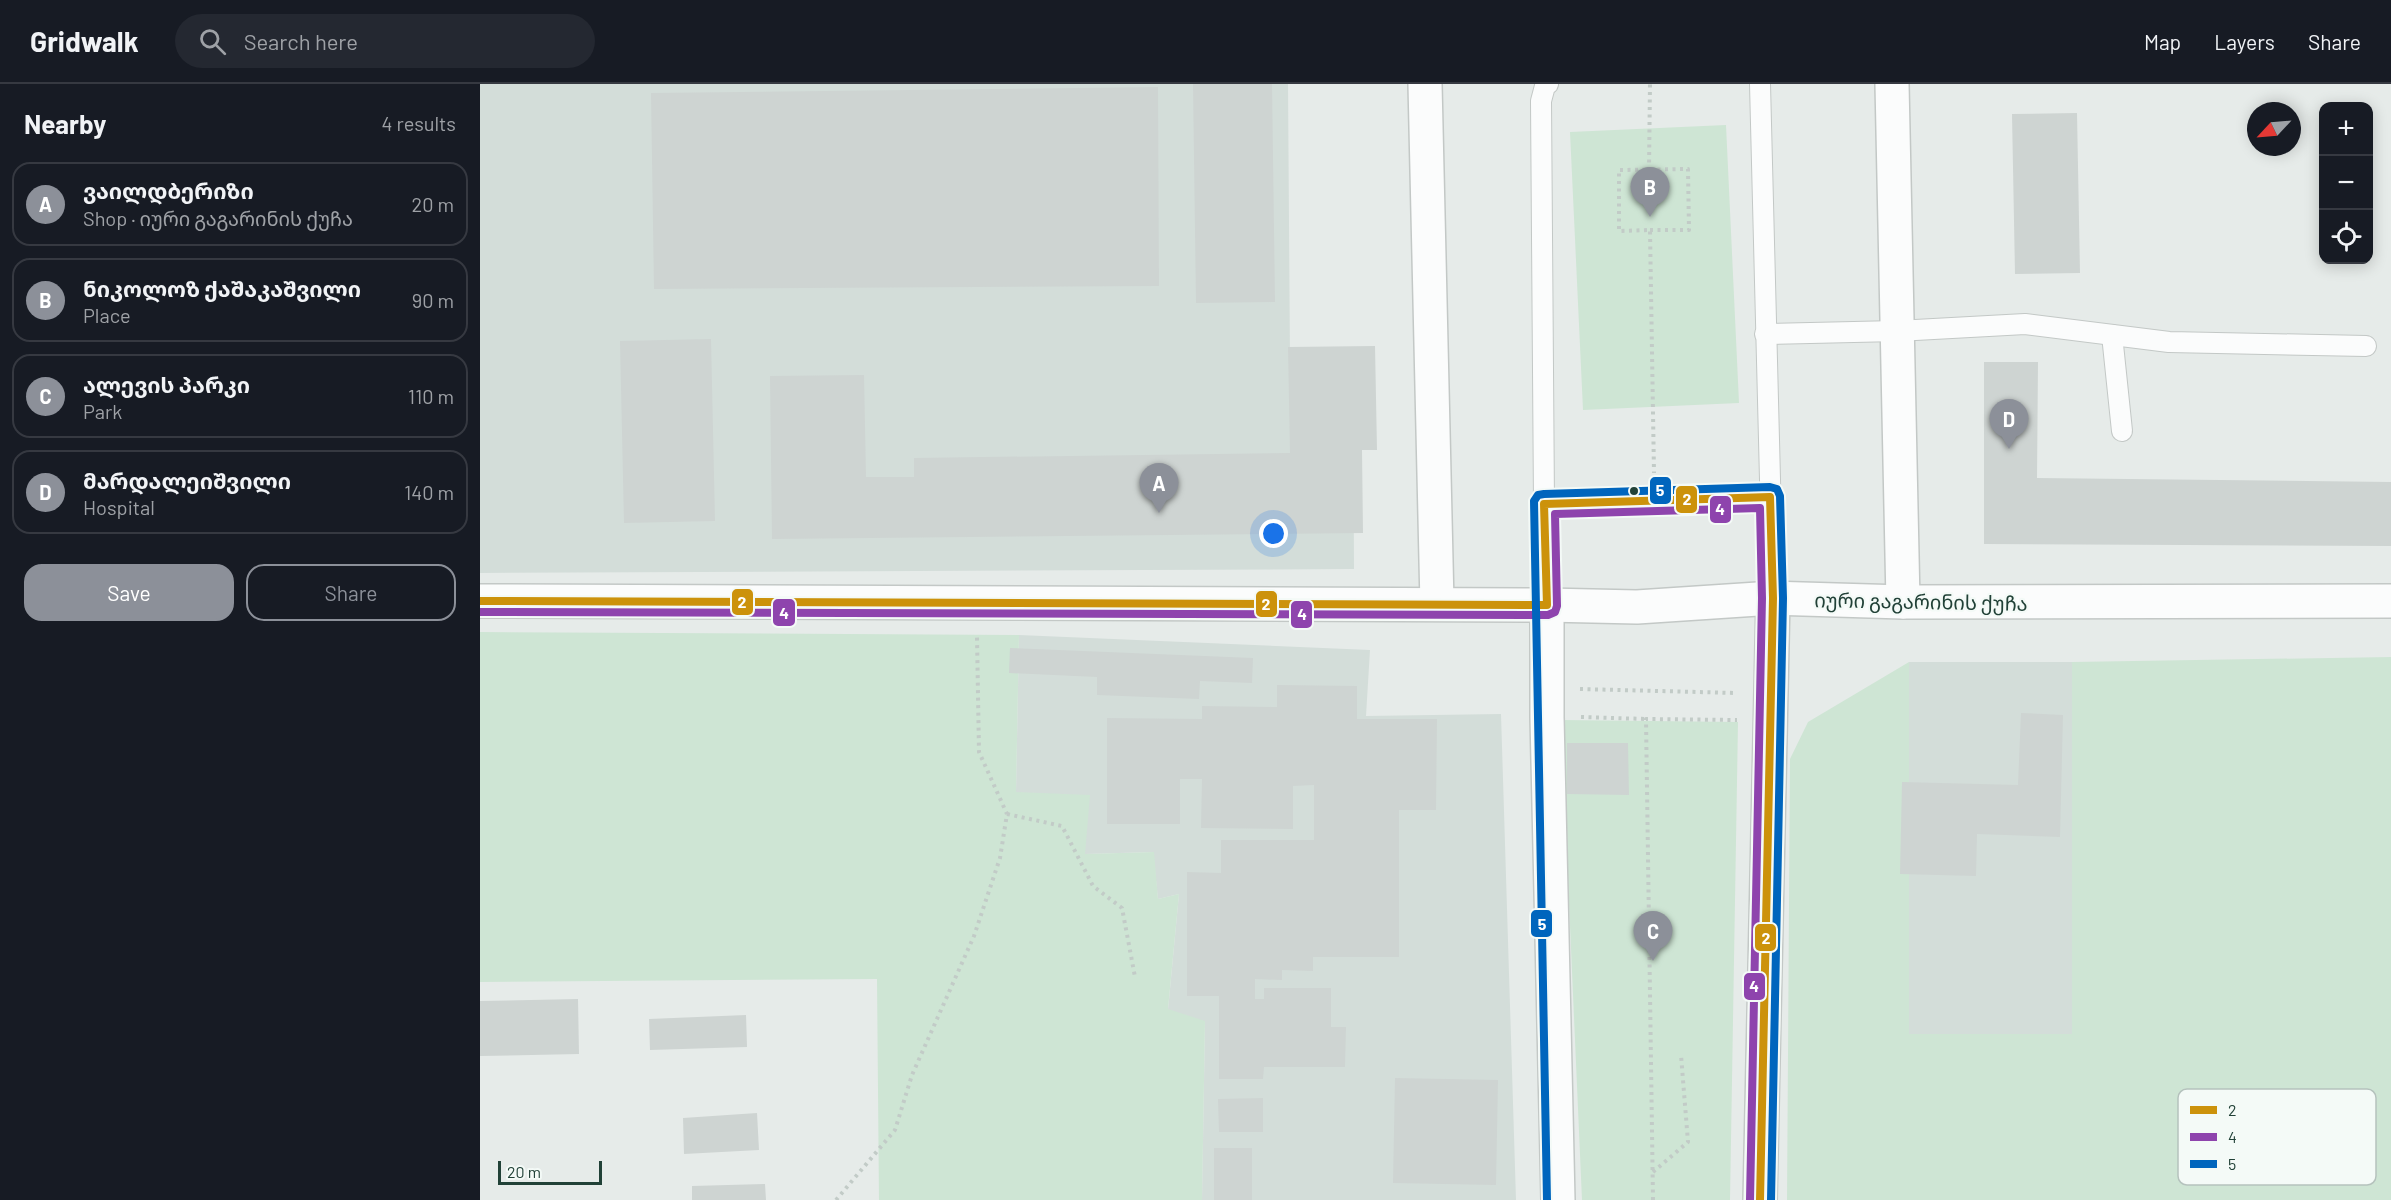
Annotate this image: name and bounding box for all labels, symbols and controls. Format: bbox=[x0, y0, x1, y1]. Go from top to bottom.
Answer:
search box bbox=[175, 14, 595, 68]
text: Gridwalk bbox=[30, 24, 139, 58]
icon: search bbox=[196, 25, 229, 58]
text: Search here bbox=[244, 28, 358, 54]
text: Map bbox=[2144, 29, 2181, 54]
text: Layers bbox=[2214, 29, 2275, 54]
text: Share bbox=[2308, 29, 2361, 54]
north arrow bbox=[2247, 102, 2301, 156]
map controls bbox=[2319, 102, 2373, 264]
button: + bbox=[2319, 102, 2373, 156]
text: Nearby bbox=[24, 108, 106, 139]
text: 4 results bbox=[381, 111, 456, 135]
button: − bbox=[2319, 156, 2373, 210]
pin: B bbox=[1630, 168, 1670, 217]
text: ვაილდბერიზი bbox=[83, 177, 254, 203]
text: A bbox=[39, 192, 52, 216]
text: 20 m bbox=[411, 192, 454, 216]
text: Shop · იური გაგარინის ქუჩა bbox=[83, 206, 353, 230]
button: locate bbox=[2319, 210, 2373, 264]
text: ნიკოლოზ ქაშაკაშვილი bbox=[83, 275, 361, 301]
text: B bbox=[39, 288, 52, 312]
text: 90 m bbox=[412, 288, 454, 312]
text: Place bbox=[83, 303, 131, 327]
text: ალევის პარკი bbox=[83, 371, 250, 397]
text: C bbox=[39, 384, 52, 408]
text: 110 m bbox=[408, 384, 454, 408]
text: Park bbox=[83, 399, 122, 423]
pin: D bbox=[1990, 400, 2029, 449]
pin: A bbox=[1140, 464, 1178, 513]
text: მარდალეიშვილი bbox=[83, 467, 291, 493]
line badge: 5 bbox=[1649, 476, 1672, 505]
text: D bbox=[39, 480, 52, 504]
text: 140 m bbox=[404, 480, 454, 504]
text: 5 bbox=[1656, 480, 1665, 499]
unlabelled marker bbox=[1628, 485, 1640, 497]
line badge: 2 bbox=[1675, 485, 1698, 514]
text: 2 bbox=[1683, 489, 1692, 508]
text: Hospital bbox=[83, 495, 155, 519]
line badge: 4 bbox=[1709, 495, 1732, 524]
text: 4 bbox=[1715, 499, 1725, 518]
your location bbox=[1259, 519, 1288, 548]
button: Save bbox=[24, 564, 234, 621]
button: Share bbox=[246, 564, 456, 621]
street label: იური გაგარინის ქუჩა bbox=[1814, 587, 2028, 616]
line badge: 2 bbox=[731, 588, 754, 616]
line badge: 2 bbox=[1255, 590, 1278, 618]
text: 2 bbox=[738, 592, 747, 611]
text: 2 bbox=[1262, 594, 1271, 613]
line badge: 4 bbox=[772, 598, 796, 627]
line badge: 4 bbox=[1290, 600, 1313, 629]
text: 4 bbox=[779, 603, 789, 622]
text: 4 bbox=[1297, 604, 1307, 623]
line badge: 5 bbox=[1530, 909, 1553, 938]
pin: C bbox=[1634, 912, 1672, 961]
text: 5 bbox=[1538, 914, 1547, 933]
line badge: 2 bbox=[1754, 923, 1777, 952]
text: 2 bbox=[1762, 928, 1771, 947]
line badge: 4 bbox=[1743, 972, 1766, 1001]
text: 4 bbox=[1749, 976, 1759, 995]
legend bbox=[2178, 1089, 2376, 1185]
text: 2 bbox=[2228, 1100, 2237, 1119]
text: 4 bbox=[2228, 1127, 2237, 1146]
text: 5 bbox=[2228, 1154, 2236, 1173]
scale bar bbox=[498, 1158, 602, 1186]
text: 20 m bbox=[507, 1162, 541, 1181]

